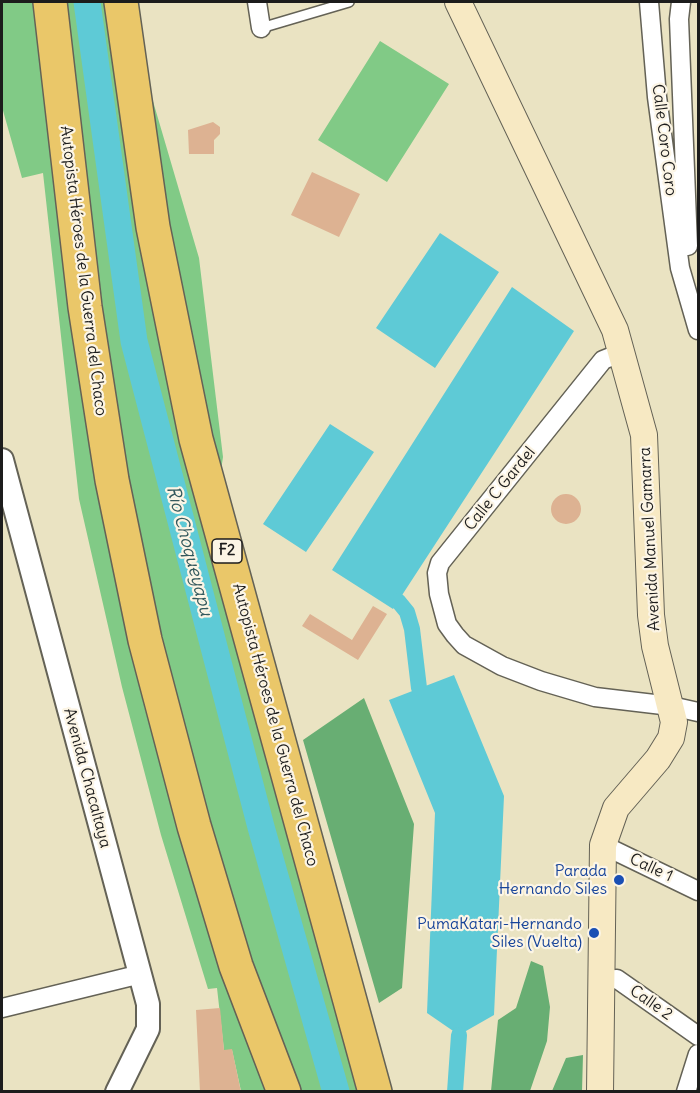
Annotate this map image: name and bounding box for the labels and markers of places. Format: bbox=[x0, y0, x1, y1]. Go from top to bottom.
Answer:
place label: Parada Hernando Siles bbox=[499, 861, 607, 899]
marker: Parada Hernando Siles bbox=[612, 873, 626, 887]
place label: PumaKatari-Hernando Siles (Vuelta) bbox=[417, 914, 582, 952]
marker: PumaKatari-Hernando Siles (Vuelta) bbox=[587, 926, 601, 940]

